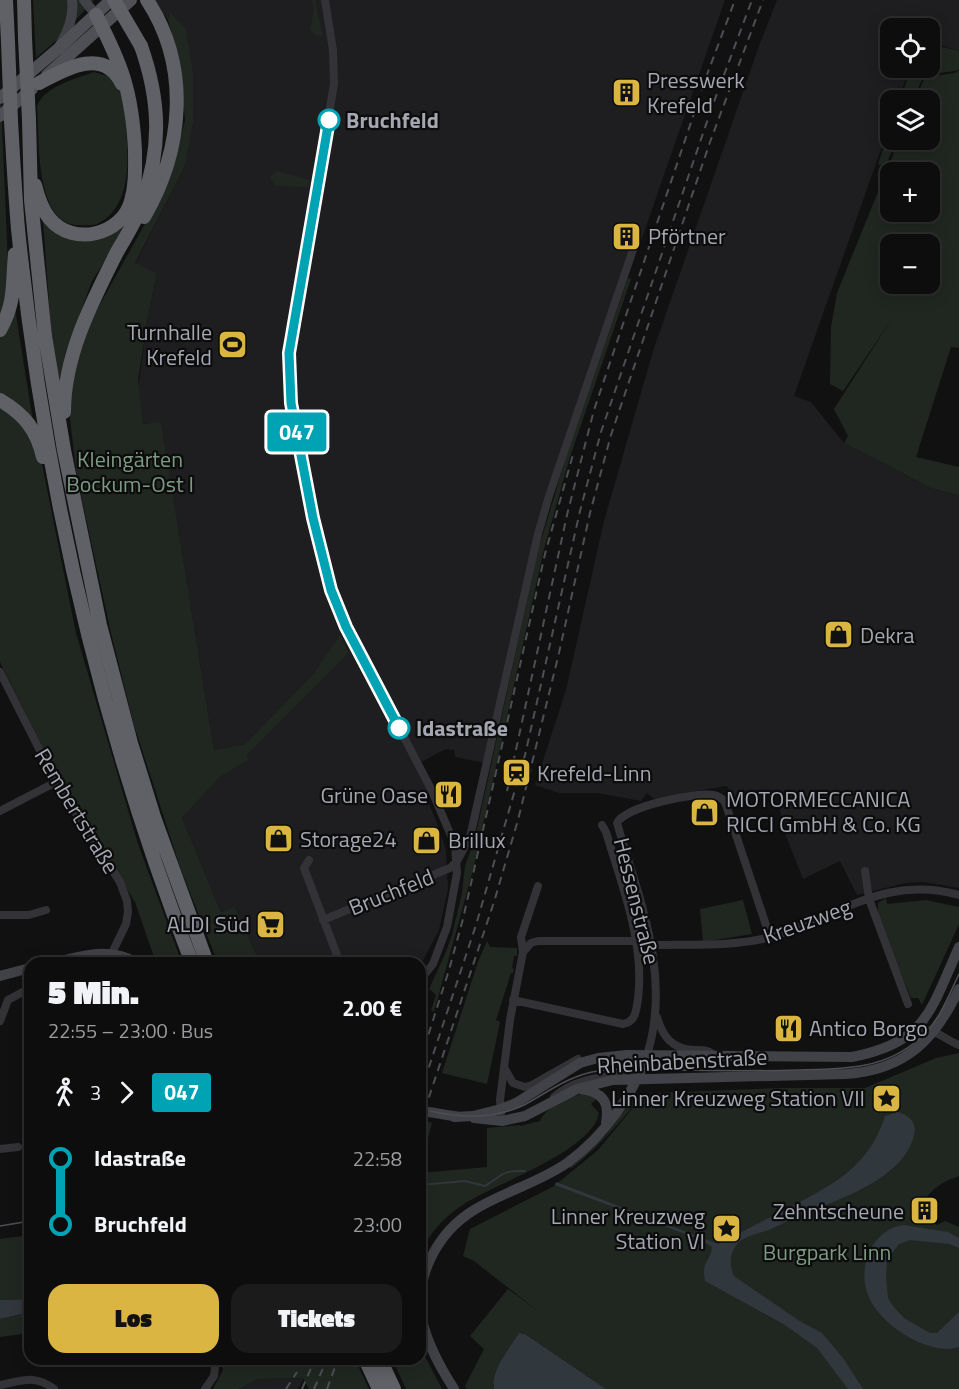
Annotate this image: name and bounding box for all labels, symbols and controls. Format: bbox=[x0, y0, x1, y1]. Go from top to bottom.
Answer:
map controls bbox=[880, 18, 940, 294]
button: locate bbox=[880, 18, 940, 78]
place label: Presswerk Krefeld bbox=[647, 63, 745, 122]
building icon: Presswerk Krefeld bbox=[610, 77, 642, 109]
button: layers bbox=[880, 90, 940, 150]
place label: Bruchfeld bbox=[346, 103, 439, 137]
marker: Bruchfeld bbox=[318, 109, 340, 131]
button: + bbox=[880, 162, 940, 222]
place label: Pförtner bbox=[648, 219, 726, 253]
building icon: Pförtner bbox=[611, 220, 643, 252]
button: − bbox=[880, 234, 940, 294]
place label: Turnhalle Krefeld bbox=[127, 315, 212, 374]
sports icon: Turnhalle Krefeld bbox=[217, 329, 249, 361]
line badge: 047 bbox=[262, 412, 332, 452]
text: 047 bbox=[279, 416, 315, 448]
park label: Kleingärten Bockum-Ost I bbox=[66, 442, 194, 501]
place label: Dekra bbox=[860, 618, 914, 652]
shop icon: Dekra bbox=[823, 619, 855, 651]
place label: Idastraße bbox=[416, 711, 508, 745]
marker: Idastraße bbox=[388, 717, 410, 739]
street label: Rembertstraße bbox=[26, 742, 128, 880]
place label: Krefeld-Linn bbox=[537, 756, 652, 790]
station icon: Krefeld-Linn bbox=[500, 757, 532, 789]
place label: Grüne Oase bbox=[321, 778, 428, 812]
restaurant icon: Grüne Oase bbox=[433, 779, 465, 811]
place label: MOTORMECCANICA RICCI GmbH & Co. KG bbox=[726, 782, 921, 841]
shop icon: MOTORMECCANICA RICCI GmbH & Co. KG bbox=[689, 796, 721, 828]
place label: Storage24 bbox=[300, 822, 397, 856]
shop icon: Storage24 bbox=[263, 823, 295, 855]
place label: Brillux bbox=[448, 823, 506, 857]
shop icon: Brillux bbox=[411, 824, 443, 856]
street label: Hessenstraße bbox=[605, 834, 669, 968]
street label: Bruchfeld bbox=[343, 860, 439, 924]
street label: Kreuzweg bbox=[758, 889, 856, 953]
place label: ALDI Süd bbox=[167, 907, 250, 941]
supermarket icon: ALDI Süd bbox=[255, 908, 287, 940]
text: 5 Min. bbox=[48, 967, 139, 1017]
text: 2.00 € bbox=[342, 991, 402, 1025]
place label: Antico Borgo bbox=[809, 1011, 928, 1045]
restaurant icon: Antico Borgo bbox=[772, 1012, 804, 1044]
text: 22:55 – 23:00 · Bus bbox=[48, 1015, 213, 1046]
street label: Rheinbabenstraße bbox=[596, 1040, 768, 1082]
icon: walk bbox=[48, 1076, 81, 1109]
icon: forward bbox=[110, 1076, 143, 1109]
text: 047 bbox=[164, 1076, 199, 1108]
text: 3 bbox=[90, 1077, 101, 1108]
place label: Linner Kreuzweg Station VII bbox=[611, 1081, 865, 1115]
place icon: Linner Kreuzweg Station VII bbox=[870, 1082, 902, 1114]
text: Idastraße bbox=[94, 1141, 186, 1175]
text: 22:58 bbox=[353, 1143, 402, 1174]
place label: Zehntscheune bbox=[773, 1194, 904, 1228]
building icon: Zehntscheune bbox=[909, 1195, 941, 1227]
place label: Linner Kreuzweg Station VI bbox=[551, 1199, 705, 1258]
text: Bruchfeld bbox=[94, 1207, 187, 1241]
text: 23:00 bbox=[353, 1209, 402, 1240]
place icon: Linner Kreuzweg Station VI bbox=[710, 1213, 742, 1245]
park label: Burgpark Linn bbox=[763, 1235, 891, 1269]
button: Los bbox=[48, 1284, 219, 1353]
button: Tickets bbox=[231, 1284, 402, 1353]

